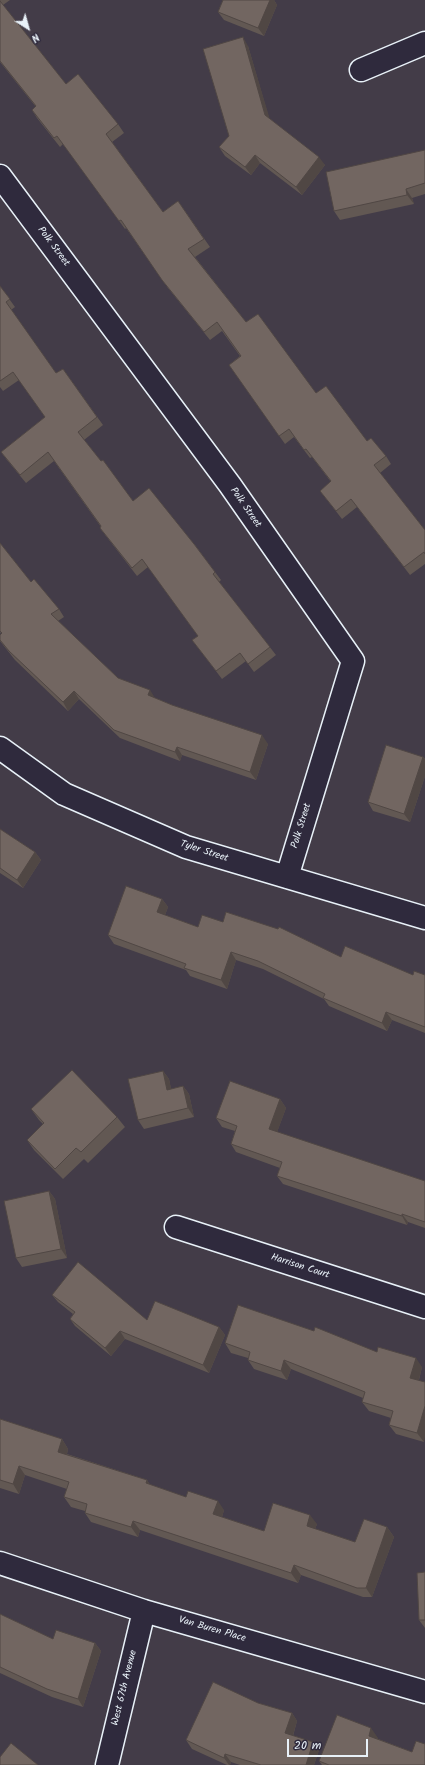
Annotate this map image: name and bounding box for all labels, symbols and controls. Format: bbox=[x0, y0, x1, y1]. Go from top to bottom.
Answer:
north arrow bbox=[8, 8, 48, 48]
text: N bbox=[27, 28, 43, 47]
street label: Polk Street bbox=[34, 225, 72, 269]
street label: Polk Street bbox=[227, 486, 263, 530]
street label: Polk Street bbox=[289, 802, 315, 850]
street label: Tyler Street bbox=[179, 839, 229, 865]
street label: Harrison Court bbox=[269, 1252, 331, 1282]
street label: Van Buren Place bbox=[177, 1615, 247, 1645]
street label: West 67th Avenue bbox=[110, 1649, 140, 1727]
scale bar bbox=[289, 1731, 370, 1757]
text: 20 m bbox=[294, 1736, 321, 1755]

